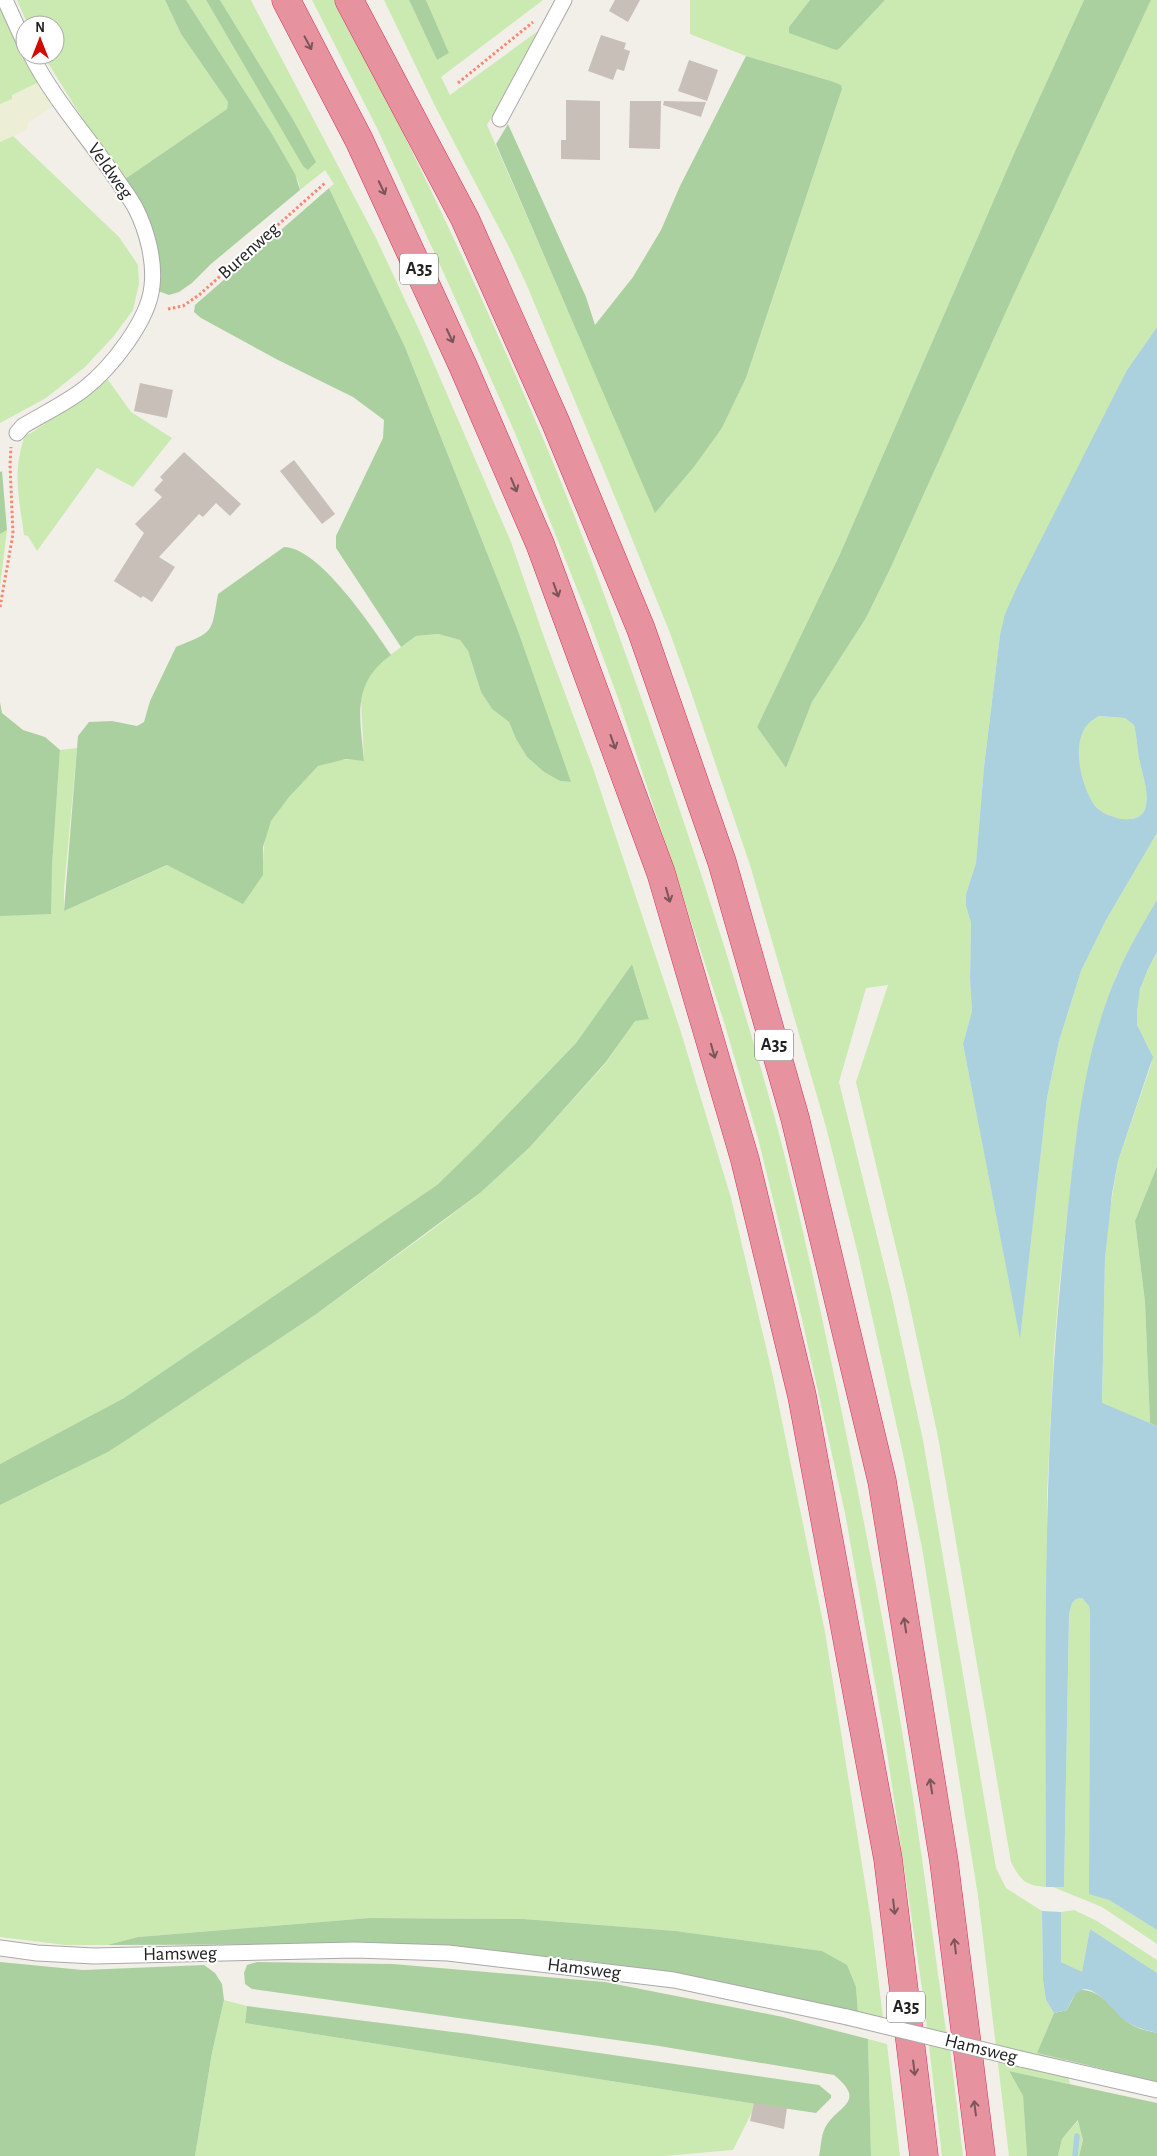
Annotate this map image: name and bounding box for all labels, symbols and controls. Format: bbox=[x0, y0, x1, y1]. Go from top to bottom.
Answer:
north arrow bbox=[15, 15, 65, 65]
text: N bbox=[35, 21, 45, 35]
one-way arrow bbox=[304, 35, 314, 50]
street label: Veldweg bbox=[84, 140, 136, 203]
one-way arrow bbox=[377, 180, 387, 195]
street label: Burenweg bbox=[215, 219, 284, 283]
road number: A35 bbox=[400, 253, 438, 284]
one-way arrow bbox=[445, 328, 455, 343]
one-way arrow bbox=[510, 477, 520, 492]
one-way arrow bbox=[552, 581, 561, 597]
one-way arrow bbox=[609, 734, 618, 749]
one-way arrow bbox=[663, 887, 673, 903]
road number: A35 bbox=[755, 1030, 793, 1060]
one-way arrow bbox=[709, 1043, 719, 1059]
one-way arrow bbox=[900, 1618, 910, 1634]
one-way arrow bbox=[926, 1778, 936, 1794]
one-way arrow bbox=[889, 1899, 899, 1915]
one-way arrow bbox=[950, 1939, 960, 1955]
street label: Hamsweg bbox=[143, 1944, 218, 1964]
street label: Hamsweg bbox=[546, 1955, 623, 1983]
road number: A35 bbox=[887, 1991, 925, 2022]
street label: Hamsweg bbox=[943, 2031, 1020, 2067]
one-way arrow bbox=[909, 2060, 919, 2076]
one-way arrow bbox=[970, 2100, 980, 2116]

